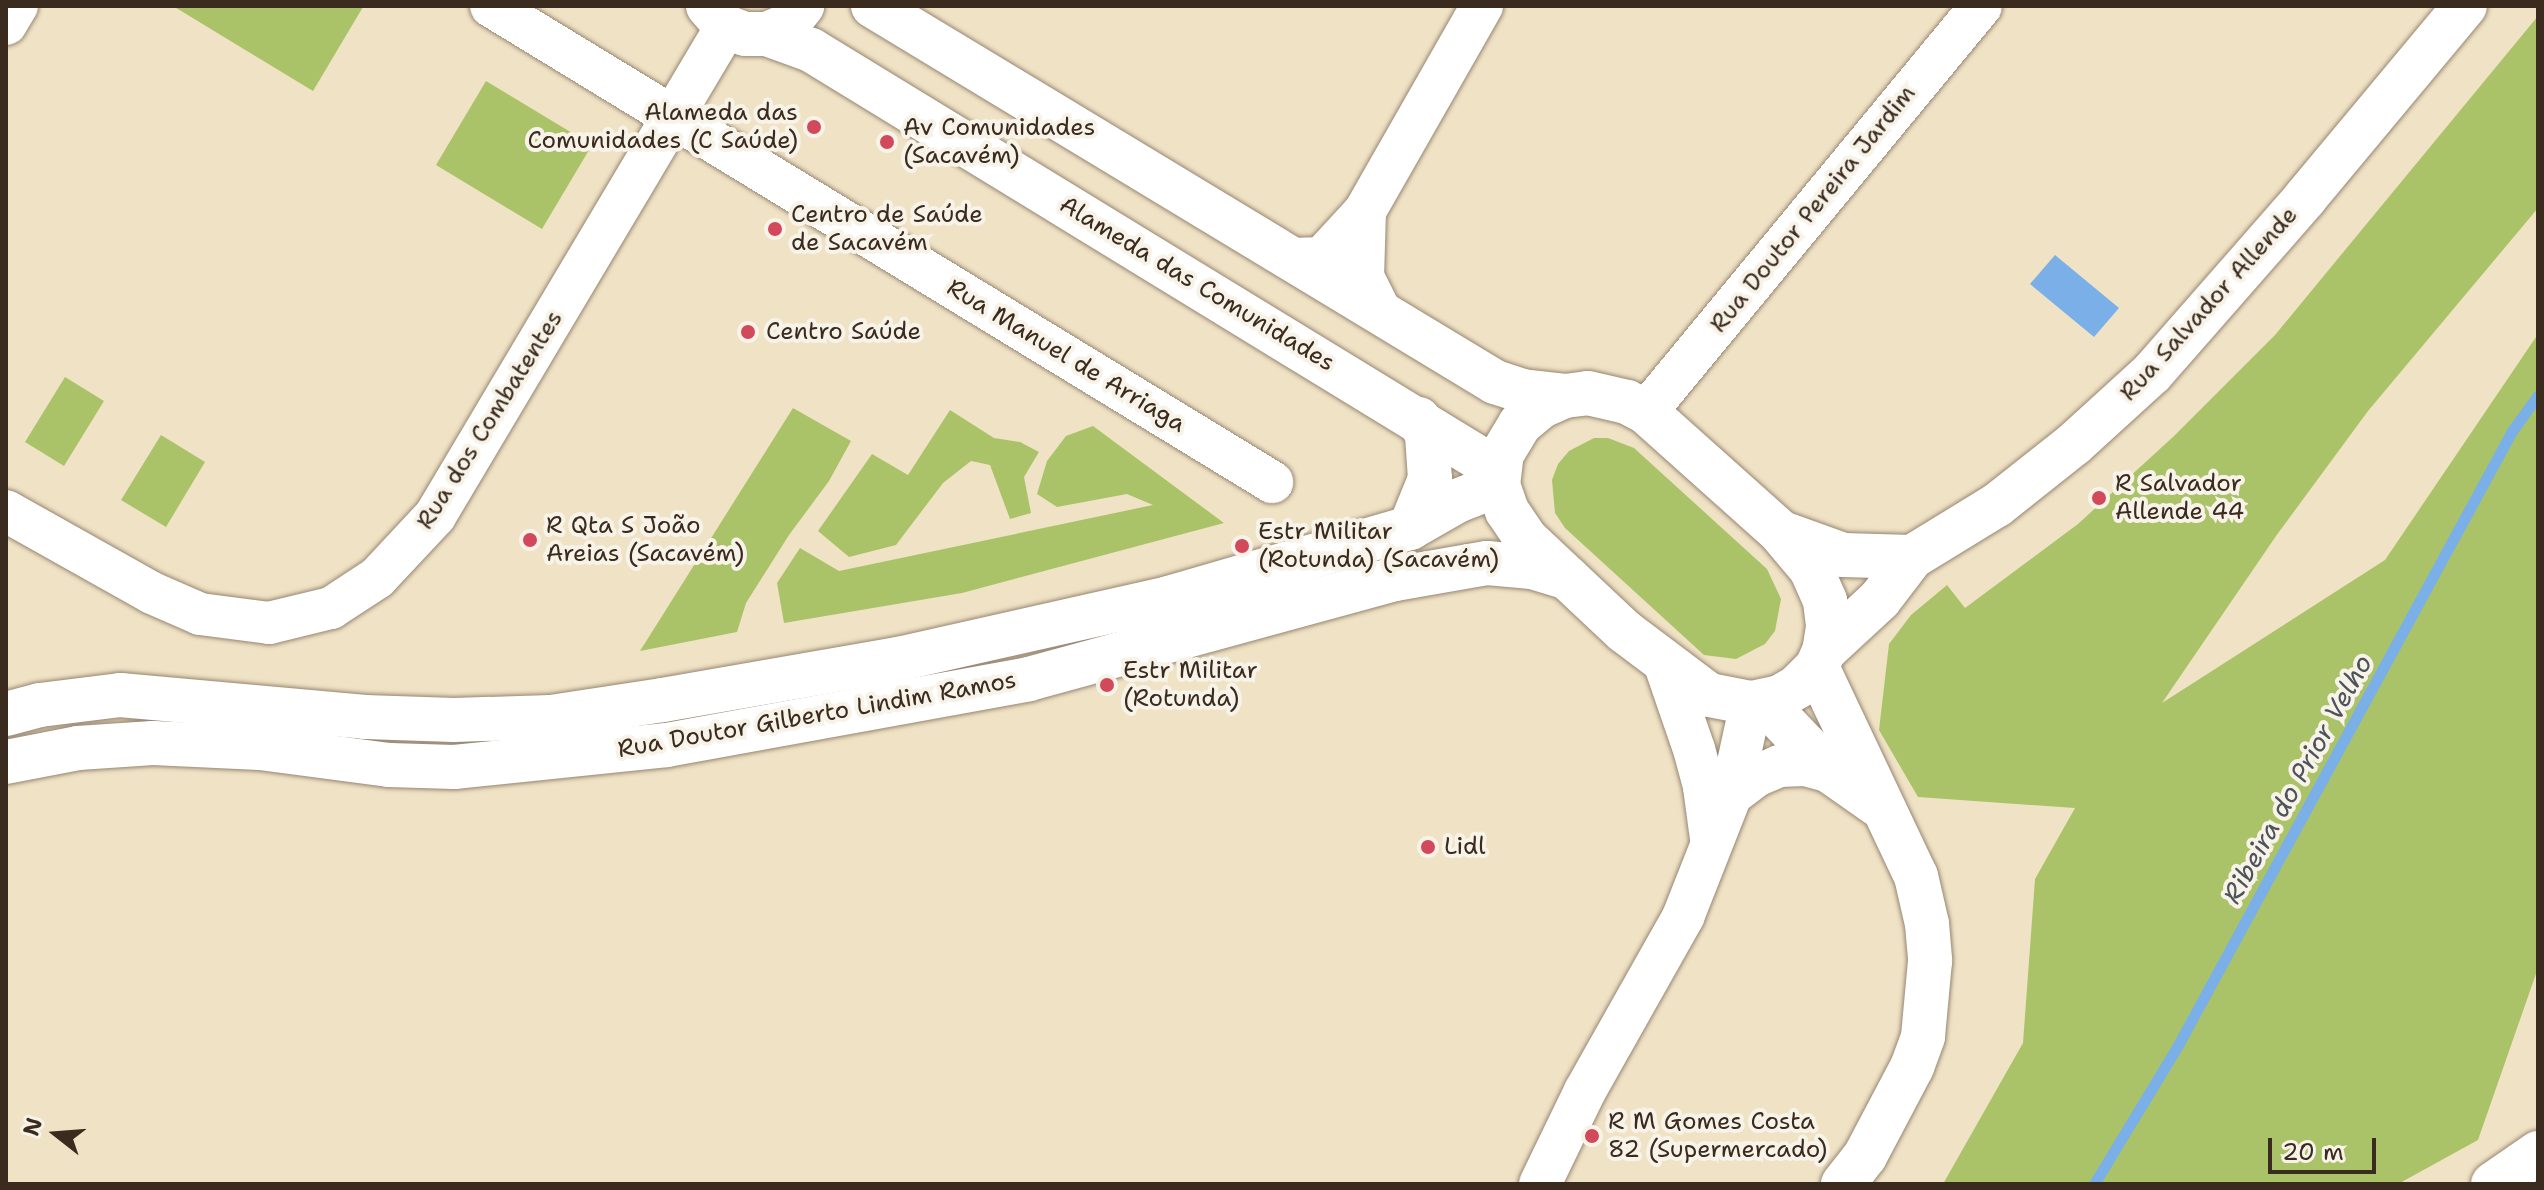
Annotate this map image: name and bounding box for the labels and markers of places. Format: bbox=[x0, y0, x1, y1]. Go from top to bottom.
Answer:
place label: Alameda das Comunidades (C Saúde) bbox=[527, 99, 798, 155]
place label: Av Comunidades (Sacavém) bbox=[903, 114, 1095, 170]
marker: Alameda das Comunidades (C Saúde) bbox=[805, 118, 823, 136]
marker: Av Comunidades (Sacavém) bbox=[878, 133, 896, 151]
place label: Centro de Saúde de Sacavém bbox=[791, 201, 983, 257]
marker: Centro de Saúde de Sacavém bbox=[766, 220, 784, 238]
place label: Centro Saúde bbox=[766, 318, 921, 346]
marker: Centro Saúde bbox=[737, 321, 759, 343]
place label: R Salvador Allende 44 bbox=[2115, 470, 2244, 526]
marker: R Salvador Allende 44 bbox=[2090, 489, 2108, 507]
place label: R Qta S João Areias (Sacavém) bbox=[546, 512, 744, 568]
place label: Estr Militar (Rotunda) (Sacavém) bbox=[1258, 518, 1499, 574]
marker: R Qta S João Areias (Sacavém) bbox=[521, 531, 539, 549]
marker: Estr Militar (Rotunda) (Sacavém) bbox=[1233, 537, 1251, 555]
place label: Estr Militar (Rotunda) bbox=[1123, 657, 1258, 713]
marker: Estr Militar (Rotunda) bbox=[1098, 676, 1116, 694]
place label: Lidl bbox=[1444, 833, 1485, 861]
marker: Lidl bbox=[1419, 838, 1437, 856]
place label: R M Gomes Costa 82 (Supermercado) bbox=[1608, 1108, 1827, 1164]
marker: R M Gomes Costa 82 (Supermercado) bbox=[1583, 1127, 1601, 1145]

